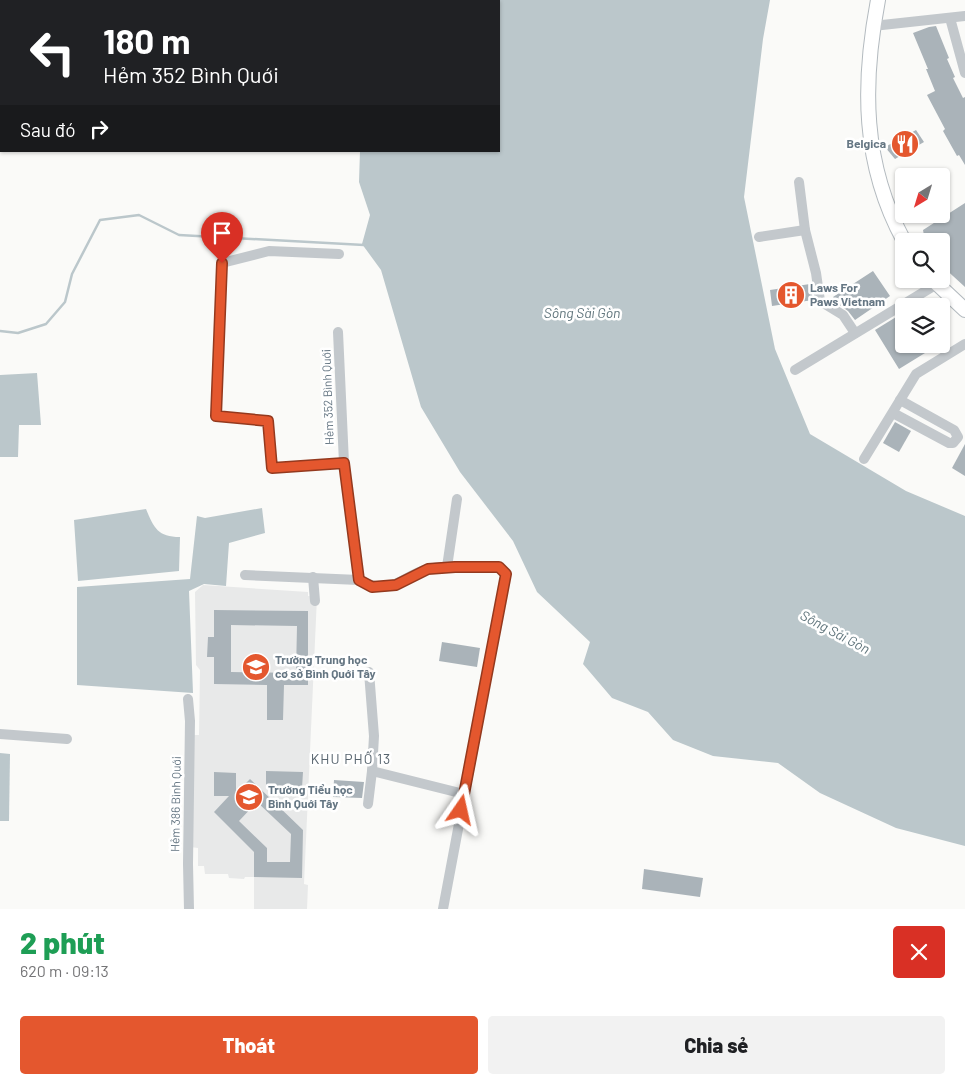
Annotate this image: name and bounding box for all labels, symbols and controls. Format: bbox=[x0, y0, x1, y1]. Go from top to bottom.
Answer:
text: 180 m bbox=[103, 19, 191, 61]
icon: left bbox=[20, 20, 85, 85]
text: Hẻm 352 Bình Quới bbox=[103, 61, 279, 87]
icon: right bbox=[85, 115, 113, 143]
text: Sau đó bbox=[20, 118, 75, 141]
restaurant icon: Belgica bbox=[890, 129, 920, 159]
place label: Belgica bbox=[847, 136, 886, 150]
north arrow bbox=[895, 168, 950, 222]
map controls bbox=[895, 168, 950, 353]
pin bbox=[201, 212, 243, 263]
icon: arrive bbox=[208, 219, 236, 247]
button: search bbox=[895, 233, 950, 288]
building icon: Laws For Paws Vietnam bbox=[776, 280, 806, 310]
place label: Laws For Paws Vietnam bbox=[810, 280, 885, 308]
button: layers bbox=[895, 298, 950, 353]
water label: Sông Sài Gòn bbox=[544, 304, 620, 321]
street label: Hẻm 352 Bình Quới bbox=[318, 349, 336, 445]
water label: Sông Sài Gòn bbox=[797, 606, 873, 657]
school or university icon: Trường Trung học cơ sở Bình Quới Tây bbox=[241, 652, 271, 682]
place label: Trường Trung học cơ sở Bình Quới Tây bbox=[275, 652, 376, 680]
district label: KHU PHỐ 13 bbox=[311, 750, 391, 767]
street label: Hẻm 386 Bình Quới bbox=[167, 756, 183, 852]
school or university icon: Trường Tiểu học Bình Quới Tây bbox=[234, 782, 264, 812]
place label: Trường Tiểu học Bình Quới Tây bbox=[268, 782, 353, 810]
position arrow bbox=[434, 783, 486, 835]
text: 2 phút bbox=[20, 924, 105, 960]
button: close bbox=[893, 926, 945, 978]
text: 620 m · 09:13 bbox=[20, 961, 109, 980]
button: Thoát bbox=[20, 1016, 478, 1074]
button: Chia sẻ bbox=[488, 1016, 945, 1074]

